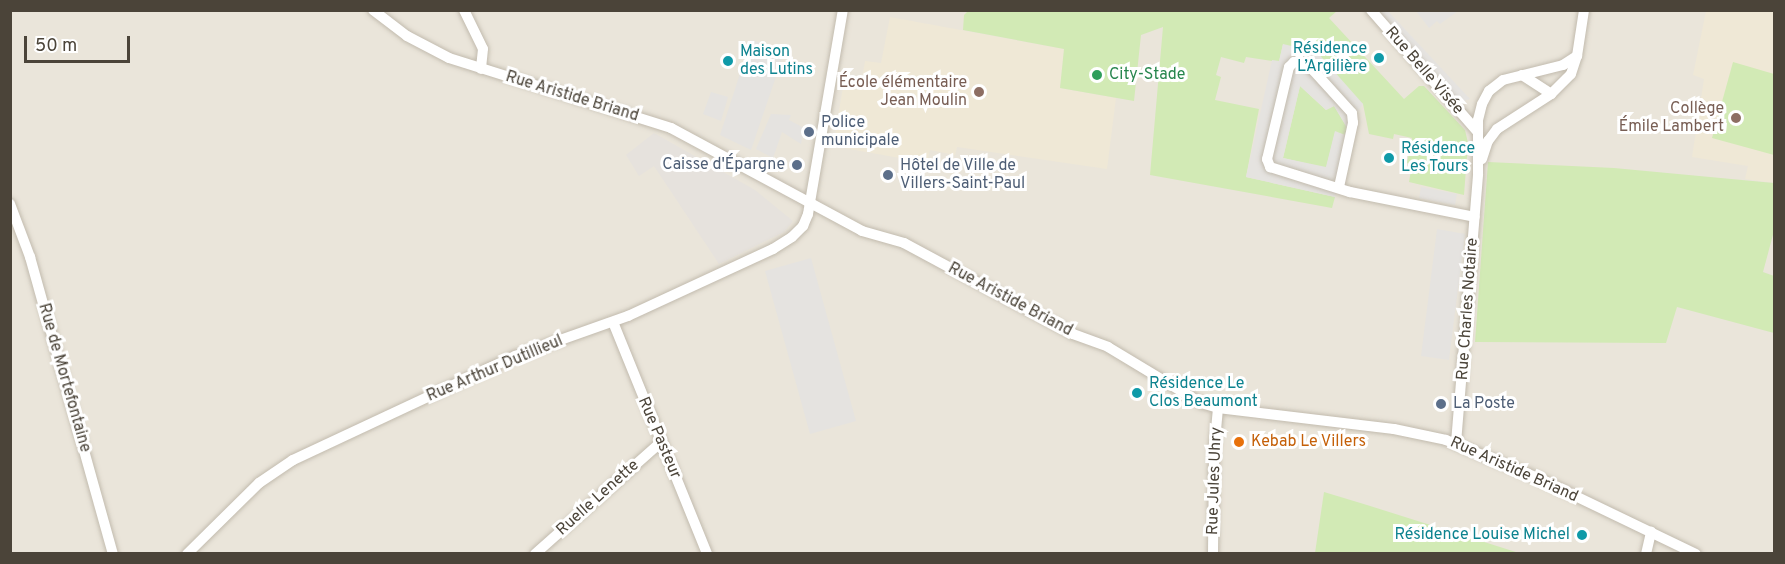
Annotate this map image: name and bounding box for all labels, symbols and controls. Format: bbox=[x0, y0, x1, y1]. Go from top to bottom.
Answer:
street label: Rue Belle Visée bbox=[1380, 23, 1468, 119]
scale bar bbox=[27, 24, 134, 62]
text: 50 m bbox=[35, 35, 77, 58]
place label: Résidence L’Argilière bbox=[1293, 39, 1367, 77]
place label: Maison des Lutins bbox=[740, 42, 813, 80]
marker: Résidence L’Argilière bbox=[1372, 51, 1386, 65]
marker: Maison des Lutins bbox=[721, 54, 735, 68]
place label: City-Stade bbox=[1109, 65, 1185, 85]
street label: Rue Aristide Briand bbox=[503, 68, 641, 126]
marker: City-Stade bbox=[1090, 68, 1104, 82]
place label: École élémentaire Jean Moulin bbox=[839, 73, 967, 111]
marker: École élémentaire Jean Moulin bbox=[972, 85, 986, 99]
place label: Collège Émile Lambert bbox=[1619, 99, 1724, 137]
marker: Collège Émile Lambert bbox=[1729, 111, 1743, 125]
place label: Police municipale bbox=[821, 113, 899, 151]
marker: Police municipale bbox=[802, 125, 816, 139]
place label: Résidence Les Tours bbox=[1401, 139, 1475, 177]
marker: Résidence Les Tours bbox=[1382, 151, 1396, 165]
place label: Caisse d'Épargne bbox=[662, 155, 785, 175]
place label: Hôtel de Ville de Villers-Saint-Paul bbox=[900, 156, 1025, 194]
marker: Caisse d'Épargne bbox=[790, 158, 804, 172]
marker: Hôtel de Ville de Villers-Saint-Paul bbox=[881, 168, 895, 182]
street label: Rue Charles Notaire bbox=[1453, 237, 1483, 381]
street label: Rue Aristide Briand bbox=[944, 259, 1076, 341]
street label: Rue de Mortefontaine bbox=[34, 301, 94, 455]
street label: Rue Arthur Dutillieul bbox=[424, 331, 566, 407]
place label: Résidence Le Clos Beaumont bbox=[1149, 374, 1258, 412]
marker: Résidence Le Clos Beaumont bbox=[1130, 386, 1144, 400]
street label: Rue Pasteur bbox=[633, 394, 685, 482]
place label: La Poste bbox=[1453, 394, 1515, 414]
marker: La Poste bbox=[1434, 397, 1448, 411]
street label: Rue Jules Uhry bbox=[1204, 426, 1226, 536]
place label: Kebab Le Villers bbox=[1251, 432, 1367, 452]
street label: Rue Aristide Briand bbox=[1447, 433, 1581, 507]
marker: Kebab Le Villers bbox=[1232, 435, 1246, 449]
street label: Ruelle Lenette bbox=[553, 456, 643, 540]
place label: Résidence Louise Michel bbox=[1394, 525, 1570, 545]
marker: Résidence Louise Michel bbox=[1575, 528, 1589, 542]

